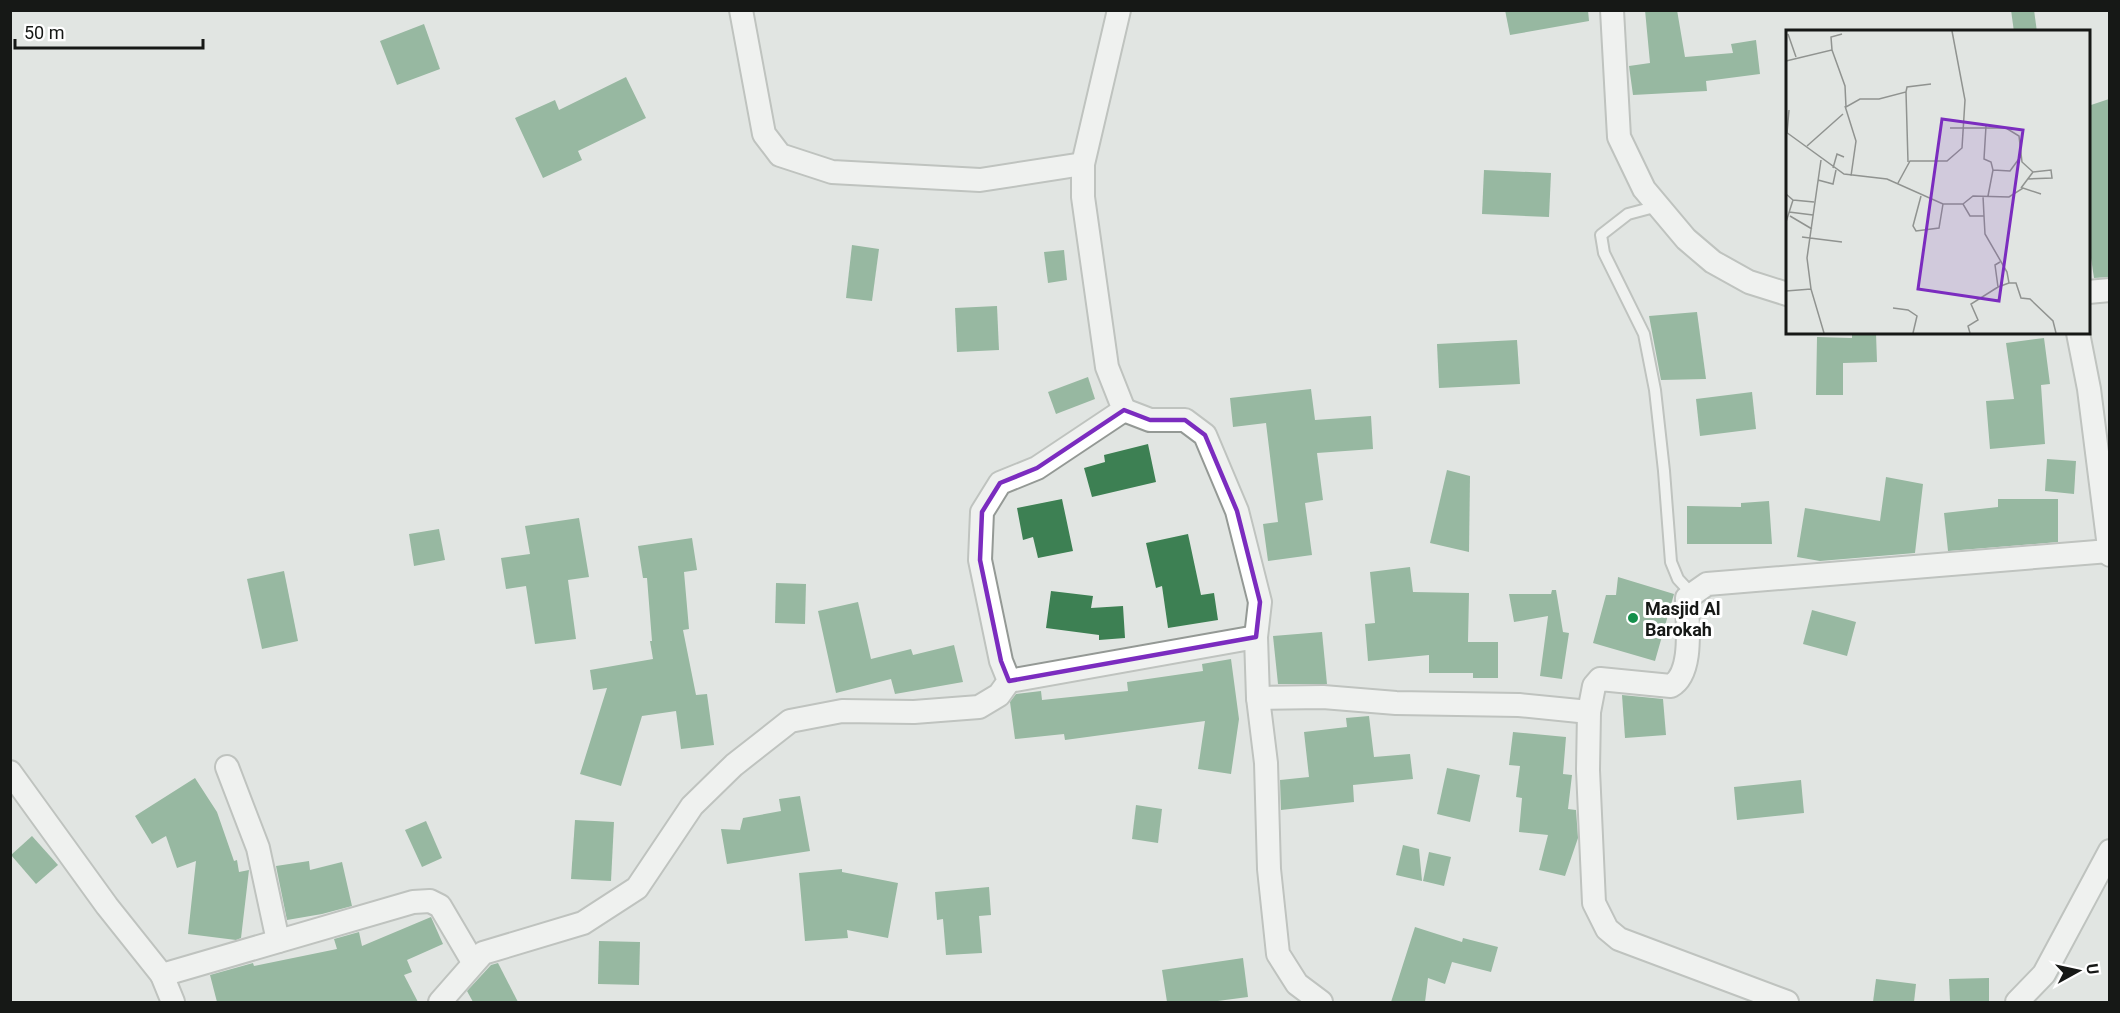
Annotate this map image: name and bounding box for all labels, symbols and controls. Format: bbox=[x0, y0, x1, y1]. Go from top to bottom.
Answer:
scale bar bbox=[15, 12, 202, 50]
text: 50 m bbox=[24, 22, 64, 43]
inset map bbox=[1786, 30, 2090, 334]
place label: Masjid Al Barokah bbox=[1645, 598, 1721, 640]
marker: Masjid Al Barokah bbox=[1626, 611, 1640, 625]
north arrow bbox=[2048, 941, 2108, 1001]
text: U bbox=[2082, 962, 2103, 976]

